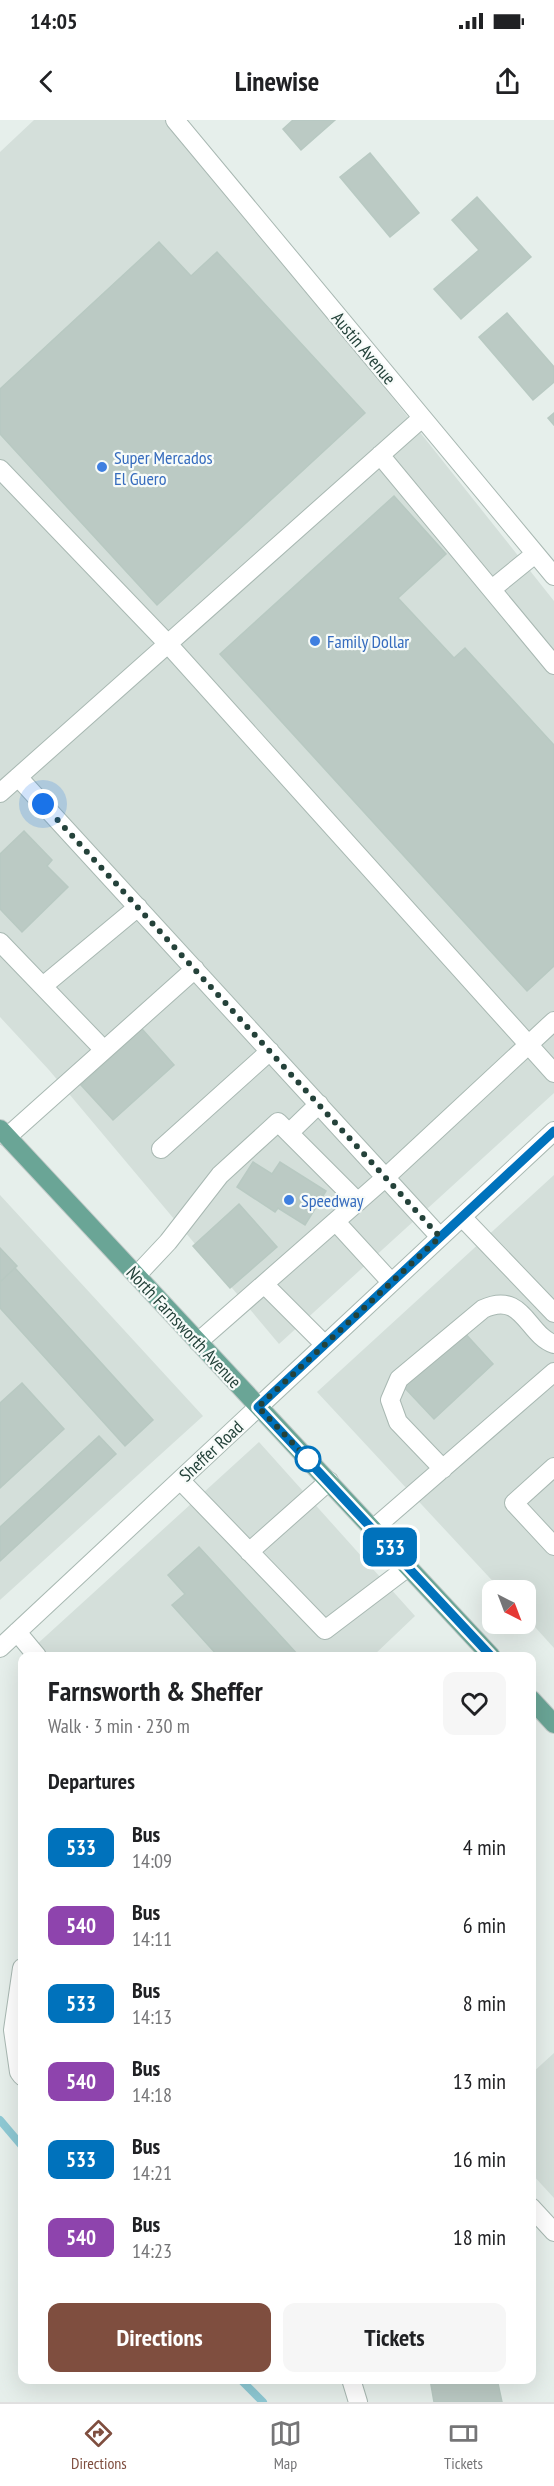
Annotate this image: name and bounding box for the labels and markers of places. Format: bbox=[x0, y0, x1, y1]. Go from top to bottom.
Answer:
place label: Super Mercados El Guero bbox=[114, 446, 213, 490]
marker: Super Mercados El Guero bbox=[95, 460, 109, 474]
place label: Family Dollar bbox=[327, 630, 409, 653]
marker: Family Dollar bbox=[308, 634, 322, 648]
place label: Speedway bbox=[301, 1189, 364, 1212]
marker: Speedway bbox=[282, 1193, 296, 1207]
unlabelled marker bbox=[295, 1446, 321, 1472]

